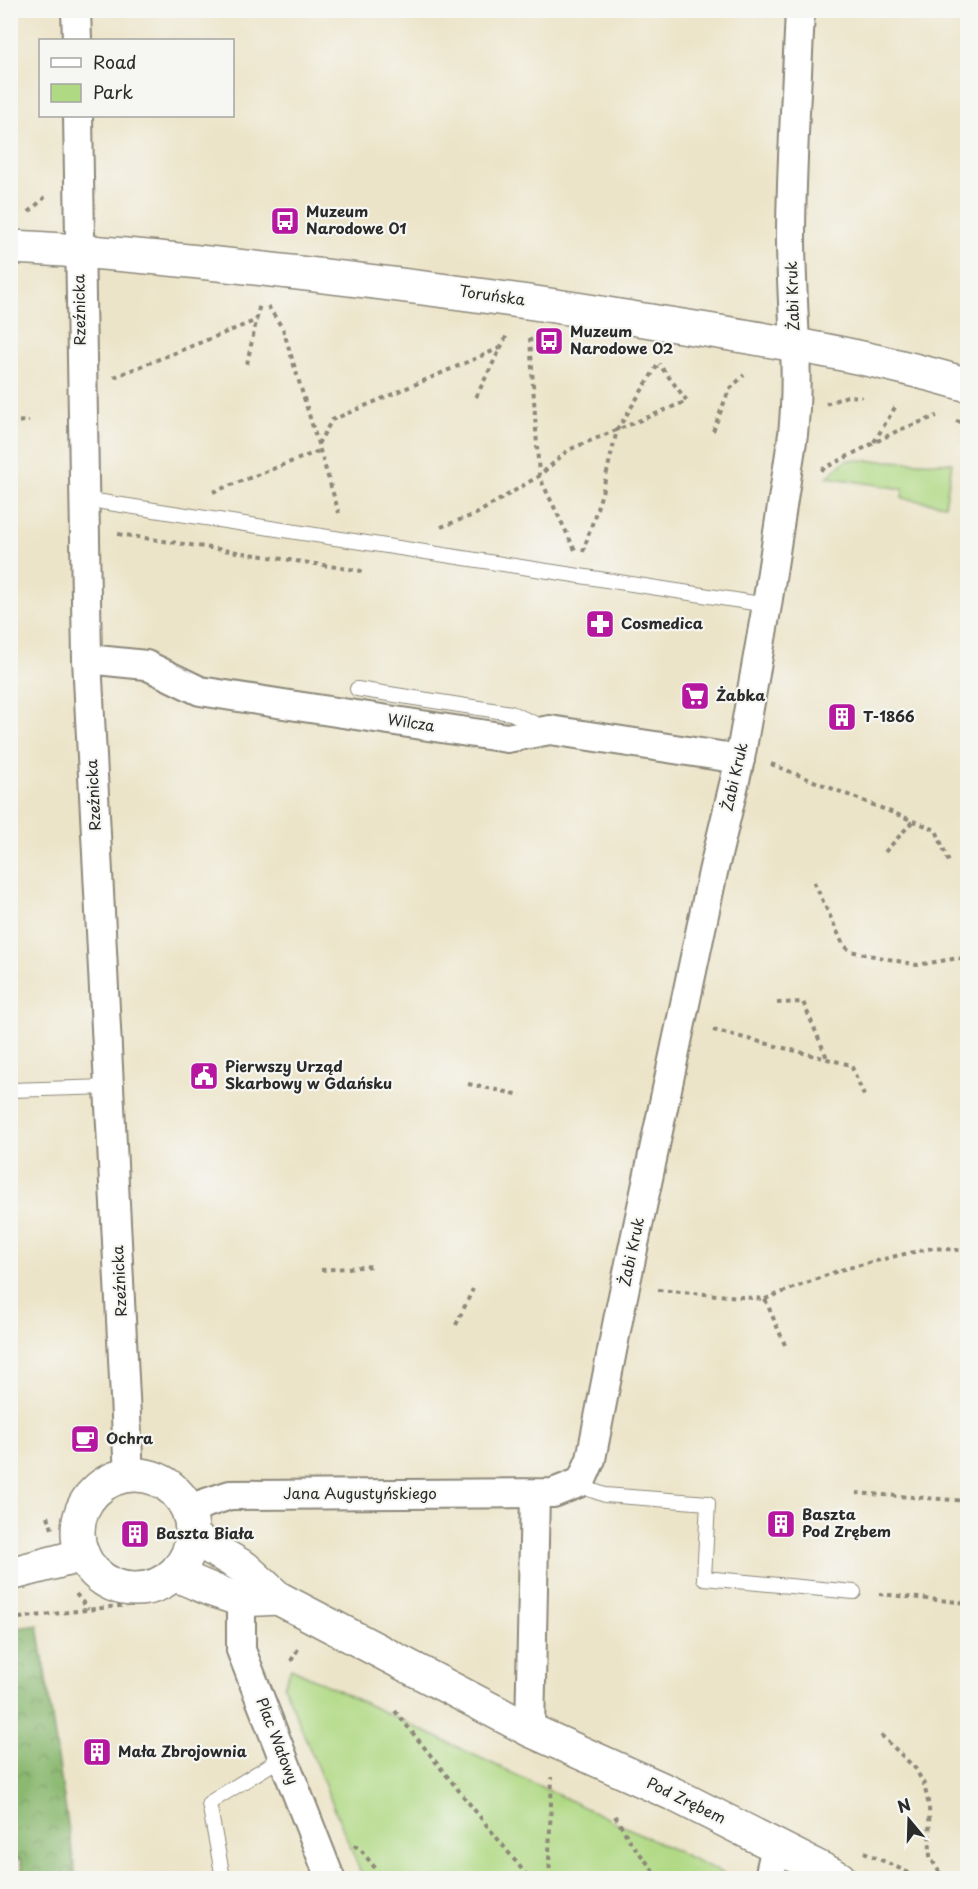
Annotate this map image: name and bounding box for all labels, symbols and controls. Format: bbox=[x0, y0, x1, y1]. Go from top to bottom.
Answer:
legend bbox=[39, 39, 234, 117]
text: Road bbox=[93, 48, 137, 75]
text: Park bbox=[93, 78, 133, 105]
place label: Muzeum Narodowe 01 bbox=[306, 199, 407, 239]
bus stop icon: Muzeum Narodowe 01 bbox=[269, 205, 301, 237]
street label: Żabi Kruk bbox=[779, 261, 804, 331]
street label: Rzeźnicka bbox=[66, 273, 91, 346]
street label: Toruńska bbox=[458, 279, 527, 311]
place label: Muzeum Narodowe 02 bbox=[570, 319, 674, 359]
bus stop icon: Muzeum Narodowe 02 bbox=[533, 325, 565, 357]
pharmacy icon: Cosmedica bbox=[584, 608, 616, 640]
place label: Cosmedica bbox=[621, 611, 704, 634]
supermarket icon: Żabka bbox=[679, 680, 711, 712]
place label: Żabka bbox=[716, 683, 765, 706]
building icon: T-1866 bbox=[826, 701, 858, 733]
place label: T-1866 bbox=[863, 704, 915, 727]
street label: Wilcza bbox=[386, 706, 437, 737]
street label: Żabi Kruk bbox=[714, 740, 753, 813]
street label: Rzeźnicka bbox=[79, 758, 106, 831]
place label: Pierwszy Urząd Skarbowy w Gdańsku bbox=[225, 1054, 392, 1094]
public building icon: Pierwszy Urząd Skarbowy w Gdańsku bbox=[188, 1060, 220, 1092]
street label: Żabi Kruk bbox=[612, 1215, 649, 1288]
street label: Rzeźnicka bbox=[105, 1244, 132, 1317]
cafe icon: Ochra bbox=[69, 1423, 101, 1455]
place label: Ochra bbox=[106, 1426, 154, 1449]
street label: Jana Augustyńskiego bbox=[283, 1481, 437, 1504]
place label: Baszta Pod Zrębem bbox=[802, 1502, 891, 1542]
building icon: Baszta Pod Zrębem bbox=[765, 1508, 797, 1540]
building icon: Baszta Biała bbox=[119, 1518, 151, 1550]
place label: Baszta Biała bbox=[156, 1521, 254, 1544]
street label: Plac Wałowy bbox=[251, 1694, 305, 1787]
building icon: Mała Zbrojownia bbox=[81, 1736, 113, 1768]
place label: Mała Zbrojownia bbox=[118, 1739, 248, 1762]
street label: Pod Zrębem bbox=[643, 1770, 730, 1829]
north arrow bbox=[879, 1790, 939, 1850]
text: N bbox=[894, 1791, 914, 1818]

